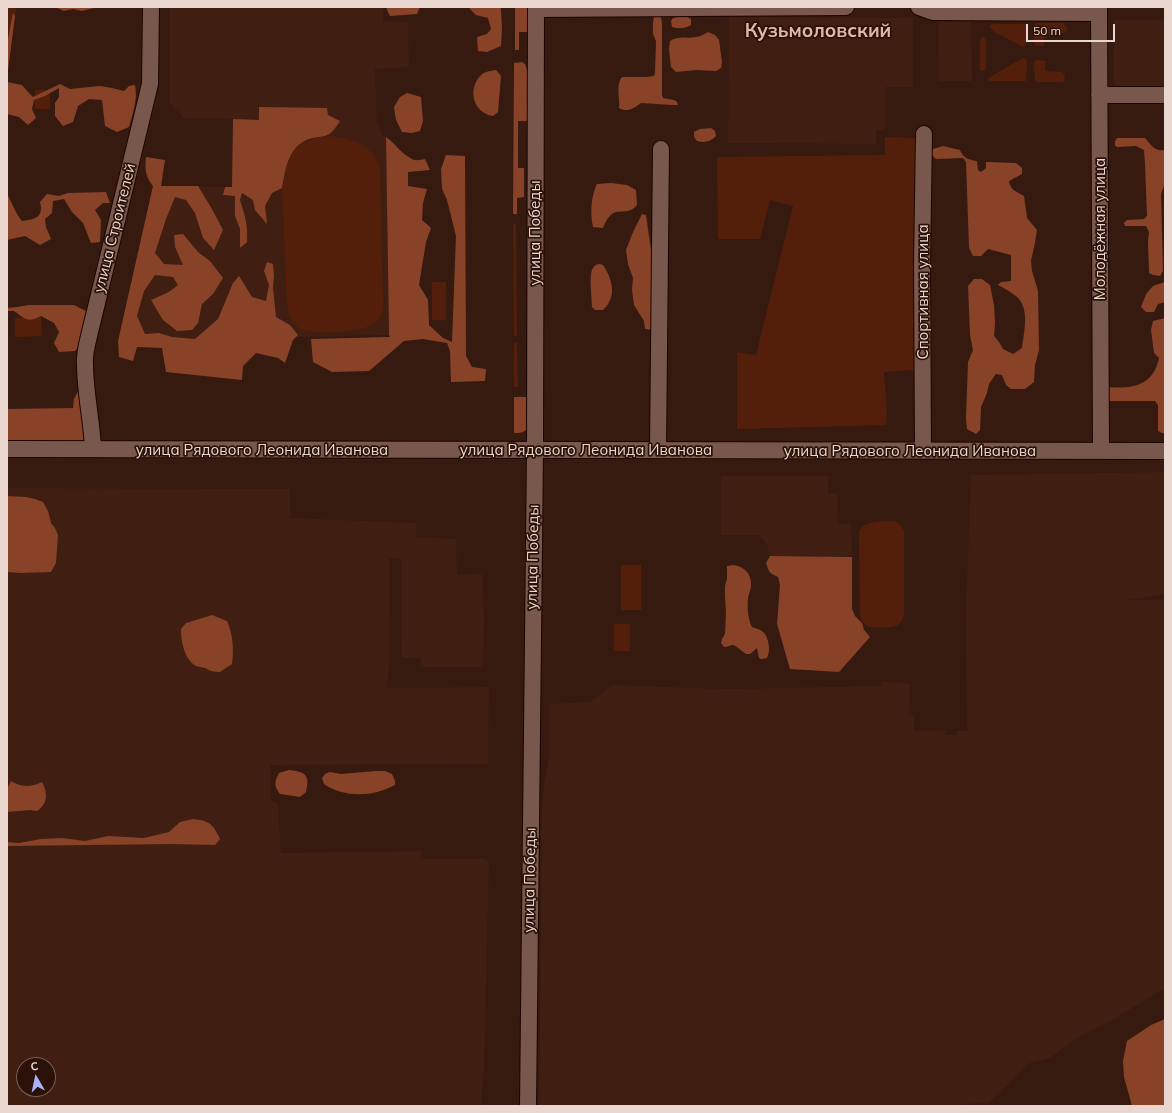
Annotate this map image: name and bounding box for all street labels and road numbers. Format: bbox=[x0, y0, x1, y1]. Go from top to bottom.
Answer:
street label: Молодёжная улица bbox=[1091, 158, 1109, 300]
street label: улица Строителей bbox=[90, 161, 140, 295]
street label: улица Победы bbox=[526, 180, 544, 286]
street label: Спортивная улица bbox=[914, 224, 932, 360]
street label: улица Рядового Леонида Иванова bbox=[136, 441, 388, 459]
street label: улица Рядового Леонида Иванова bbox=[460, 441, 712, 459]
street label: улица Рядового Леонида Иванова bbox=[784, 442, 1036, 460]
street label: улица Победы bbox=[523, 504, 543, 610]
street label: улица Победы bbox=[520, 827, 540, 933]

